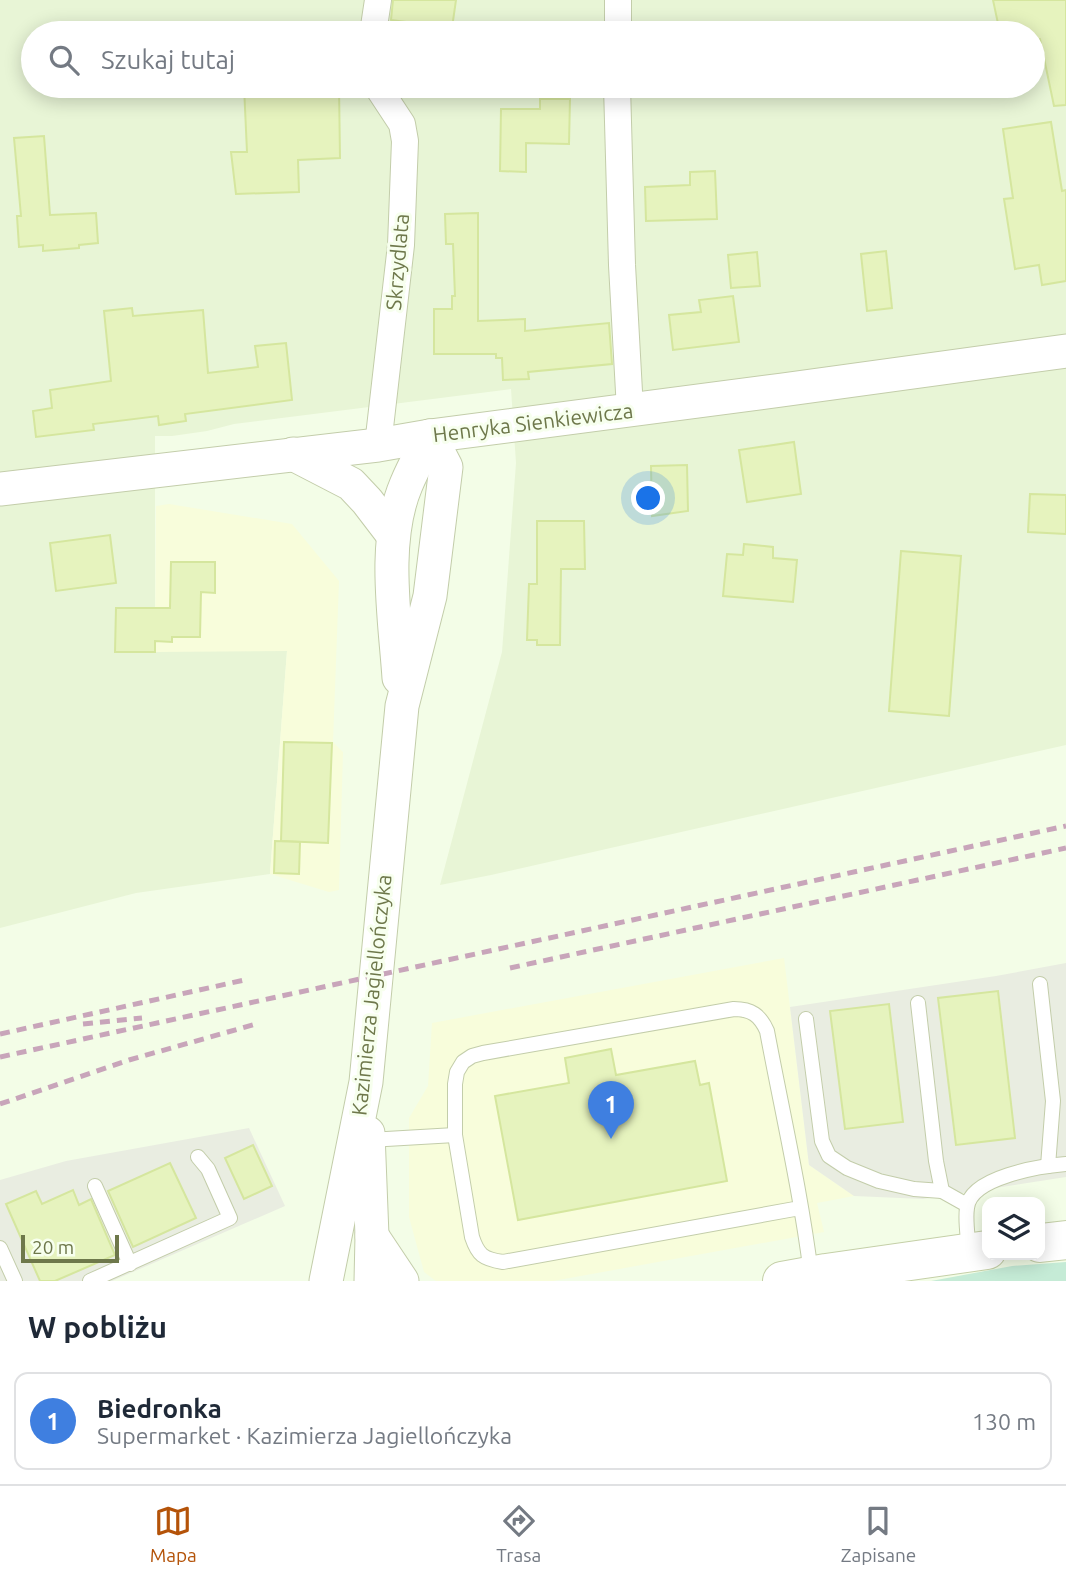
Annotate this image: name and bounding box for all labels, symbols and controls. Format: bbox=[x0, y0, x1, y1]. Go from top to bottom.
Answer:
search box bbox=[21, 21, 1045, 98]
icon: search bbox=[45, 41, 83, 79]
text: Szukaj tutaj bbox=[101, 45, 235, 74]
street label: Skrzydlata bbox=[381, 213, 413, 311]
street label: Henryka Sienkiewicza bbox=[431, 398, 634, 446]
your location bbox=[631, 481, 665, 515]
street label: Kazimierza Jagiellończyka bbox=[346, 873, 396, 1117]
pin: 1 bbox=[588, 1081, 634, 1139]
map controls bbox=[982, 1197, 1045, 1260]
button: layers bbox=[982, 1197, 1045, 1260]
scale bar bbox=[21, 1232, 119, 1264]
text: 20 m bbox=[32, 1236, 74, 1258]
text: W pobliżu bbox=[28, 1310, 167, 1344]
text: Biedronka bbox=[97, 1394, 222, 1423]
text: 1 bbox=[47, 1409, 59, 1434]
text: 130 m bbox=[972, 1409, 1036, 1434]
text: Supermarket · Kazimierza Jagiellończyka bbox=[97, 1423, 512, 1448]
tab: Mapa bbox=[150, 1502, 197, 1566]
tab: Trasa bbox=[496, 1502, 541, 1566]
tab: Zapisane bbox=[841, 1502, 916, 1566]

